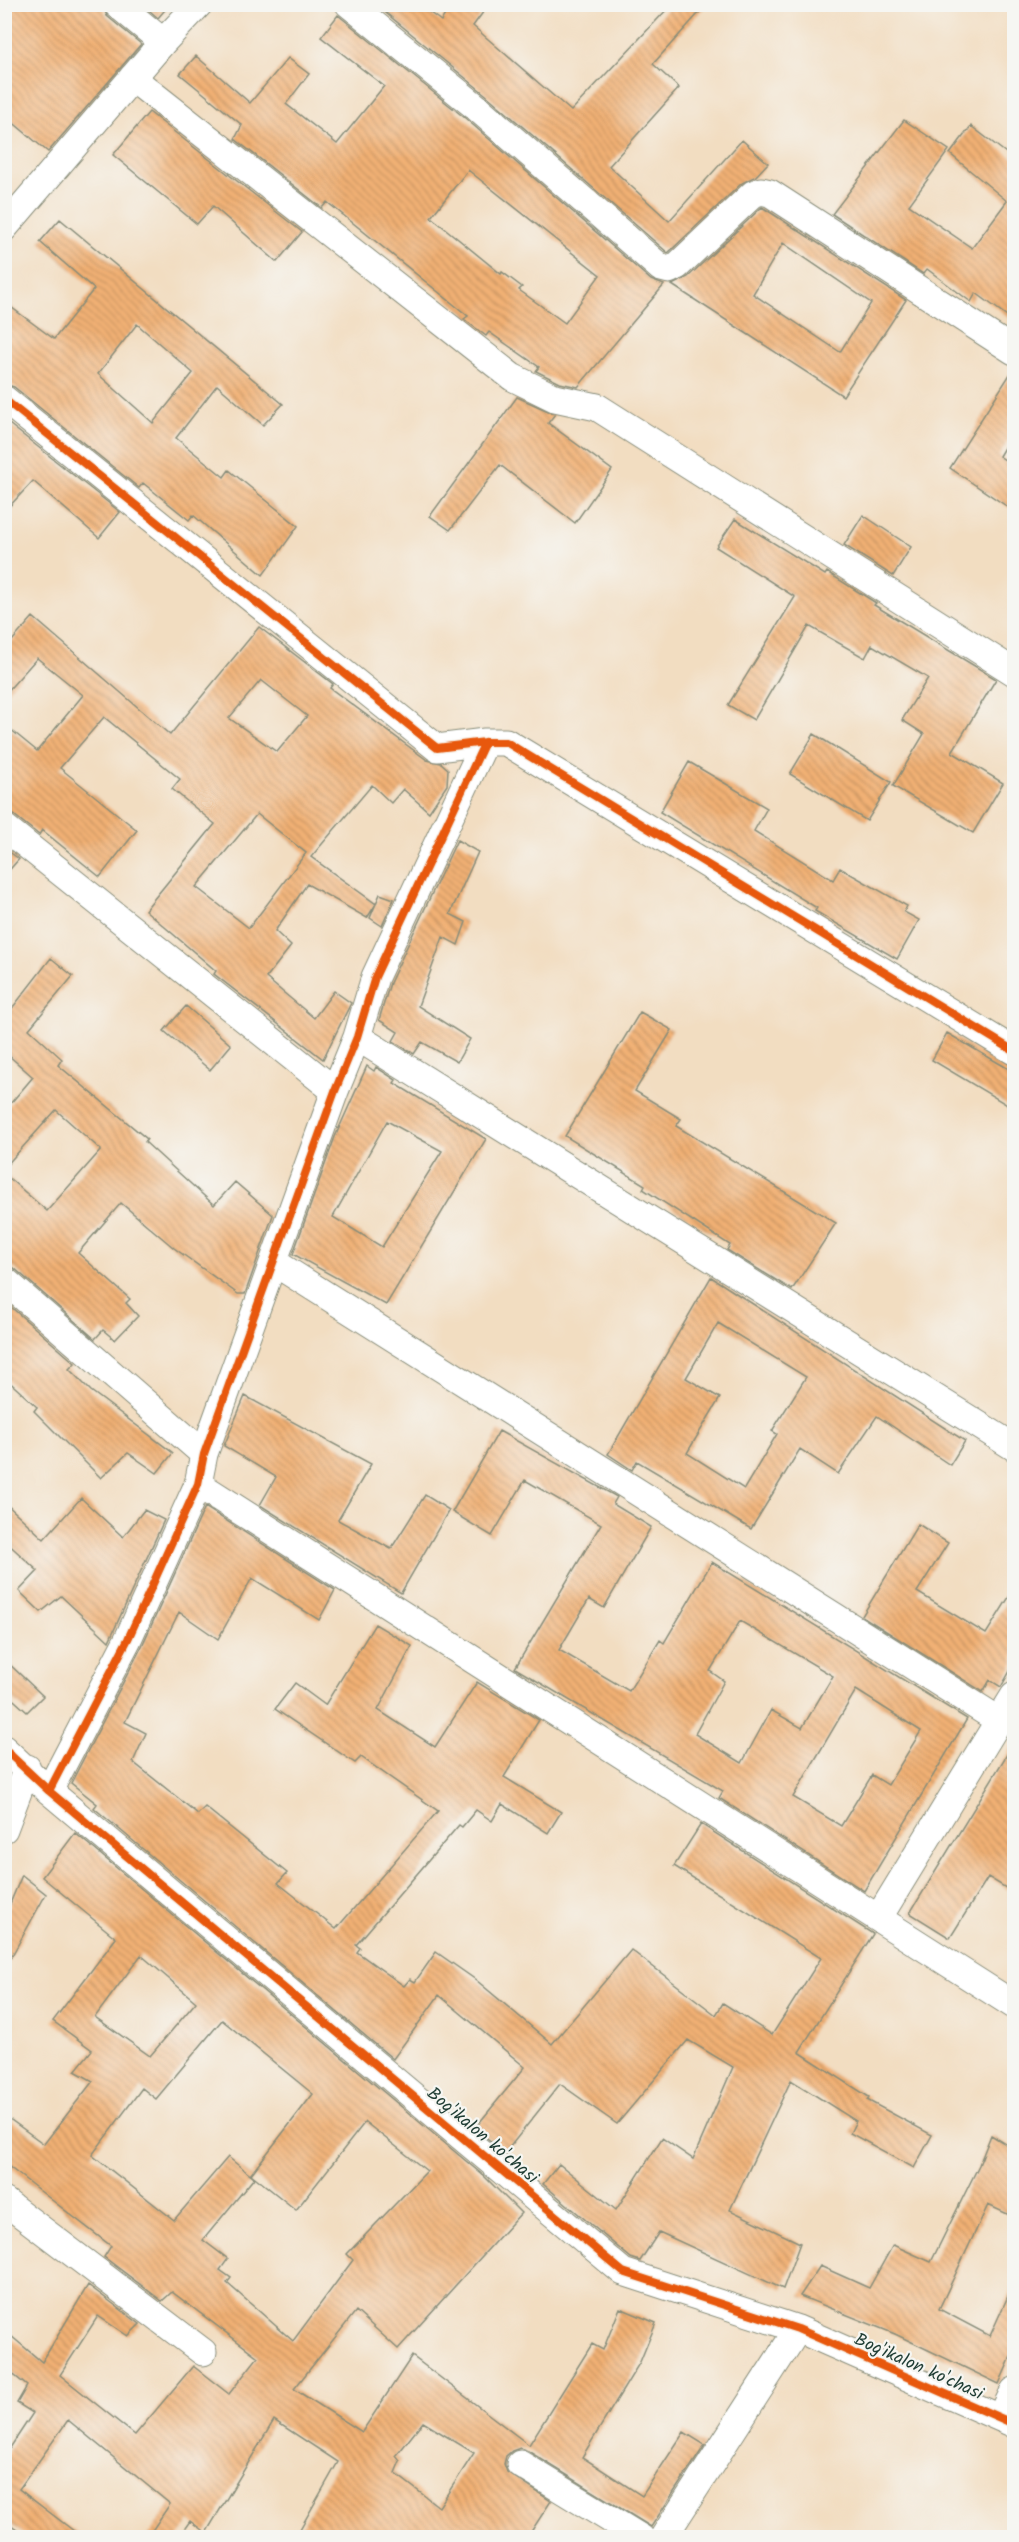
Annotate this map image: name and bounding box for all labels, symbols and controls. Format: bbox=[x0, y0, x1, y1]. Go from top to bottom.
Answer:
street label: Bog'ikalon ko'chasi bbox=[420, 2080, 545, 2192]
street label: Bog'ikalon ko'chasi bbox=[849, 2326, 988, 2409]

